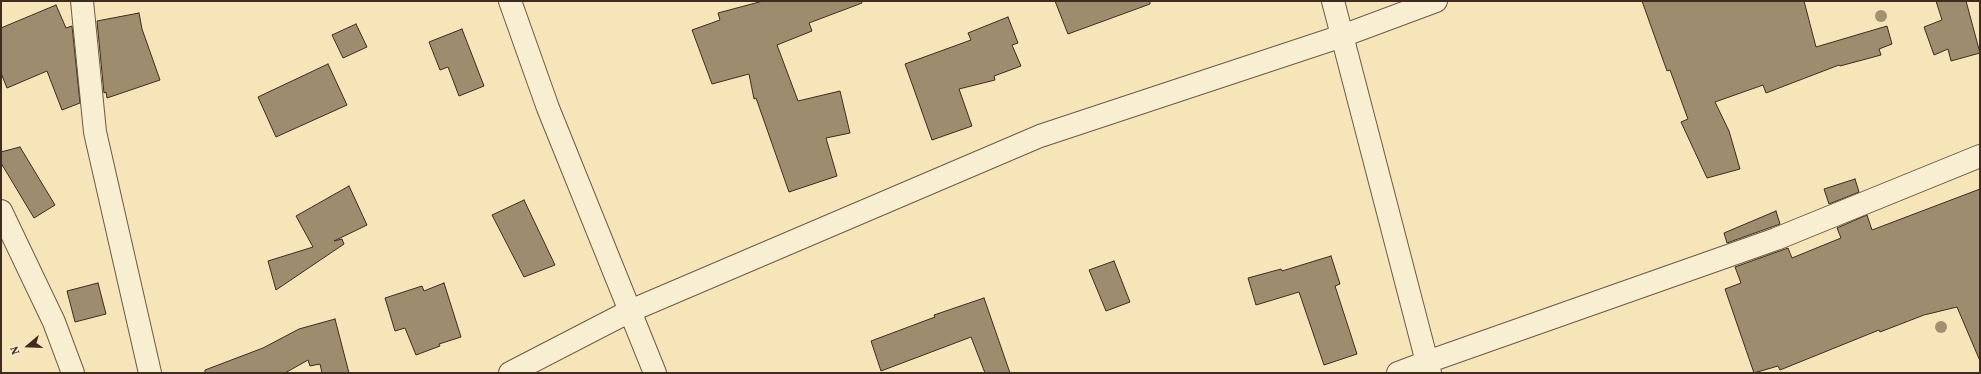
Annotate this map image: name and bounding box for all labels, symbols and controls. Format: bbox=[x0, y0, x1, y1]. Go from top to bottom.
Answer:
north arrow bbox=[8, 326, 48, 366]
text: N bbox=[8, 344, 25, 356]

